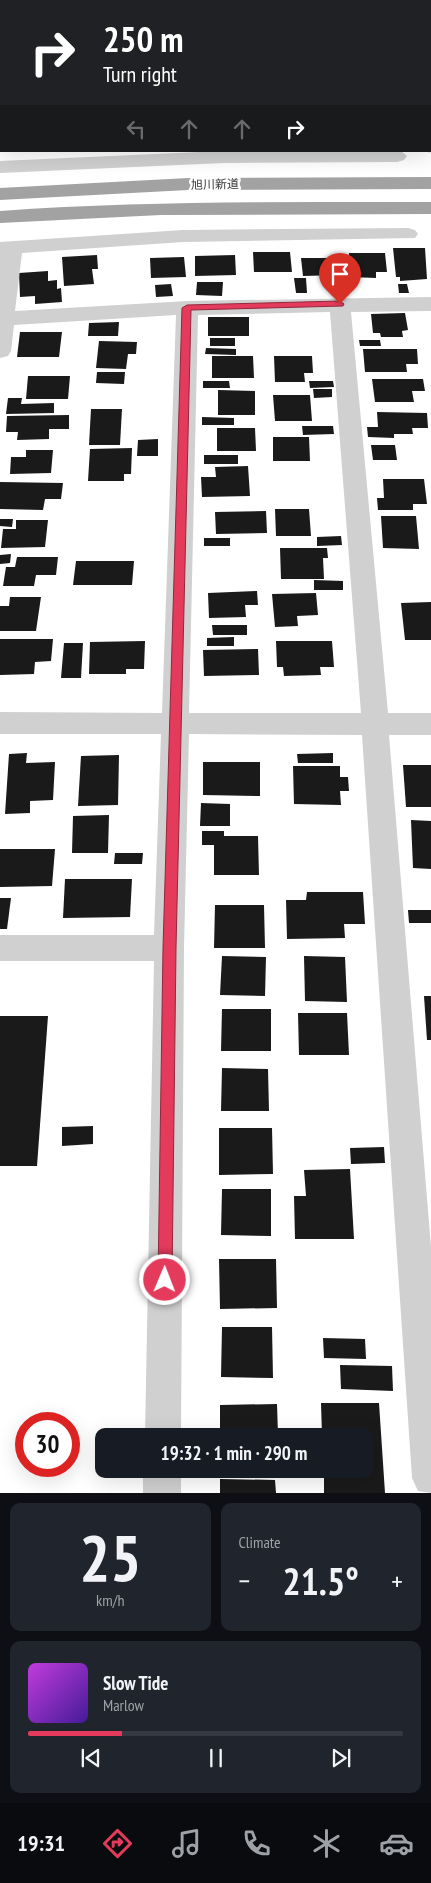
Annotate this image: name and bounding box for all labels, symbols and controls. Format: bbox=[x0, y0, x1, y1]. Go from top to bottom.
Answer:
text: 250 m bbox=[103, 16, 184, 62]
icon: right bbox=[20, 20, 85, 85]
text: Turn right bbox=[103, 60, 177, 88]
icon: left bbox=[122, 115, 150, 143]
icon: ahead bbox=[175, 115, 203, 143]
icon: ahead bbox=[228, 115, 256, 143]
icon: right bbox=[281, 115, 309, 143]
street label: 旭川新道 bbox=[191, 176, 239, 192]
pin bbox=[319, 253, 361, 304]
icon: arrive bbox=[326, 260, 354, 288]
position arrow bbox=[138, 1253, 190, 1305]
speed limit sign: 30 bbox=[15, 1412, 80, 1477]
text: 19:32 · 1 min · 290 m bbox=[161, 1441, 307, 1465]
text: 25 bbox=[79, 1515, 141, 1599]
text: Climate bbox=[239, 1532, 281, 1552]
text: 21.5° bbox=[283, 1556, 359, 1605]
text: − bbox=[239, 1562, 250, 1599]
text: + bbox=[391, 1562, 403, 1599]
text: km/h bbox=[96, 1590, 124, 1610]
text: Slow Tide bbox=[103, 1671, 168, 1695]
text: Marlow bbox=[103, 1695, 144, 1715]
icon: previous bbox=[77, 1744, 105, 1772]
icon: pause bbox=[202, 1744, 230, 1772]
icon: next bbox=[327, 1744, 355, 1772]
icon: directions bbox=[100, 1826, 135, 1861]
icon: music bbox=[169, 1826, 204, 1861]
icon: phone bbox=[239, 1826, 274, 1861]
icon: climate bbox=[309, 1826, 344, 1861]
icon: car bbox=[379, 1826, 414, 1861]
text: 19:31 bbox=[17, 1829, 65, 1857]

